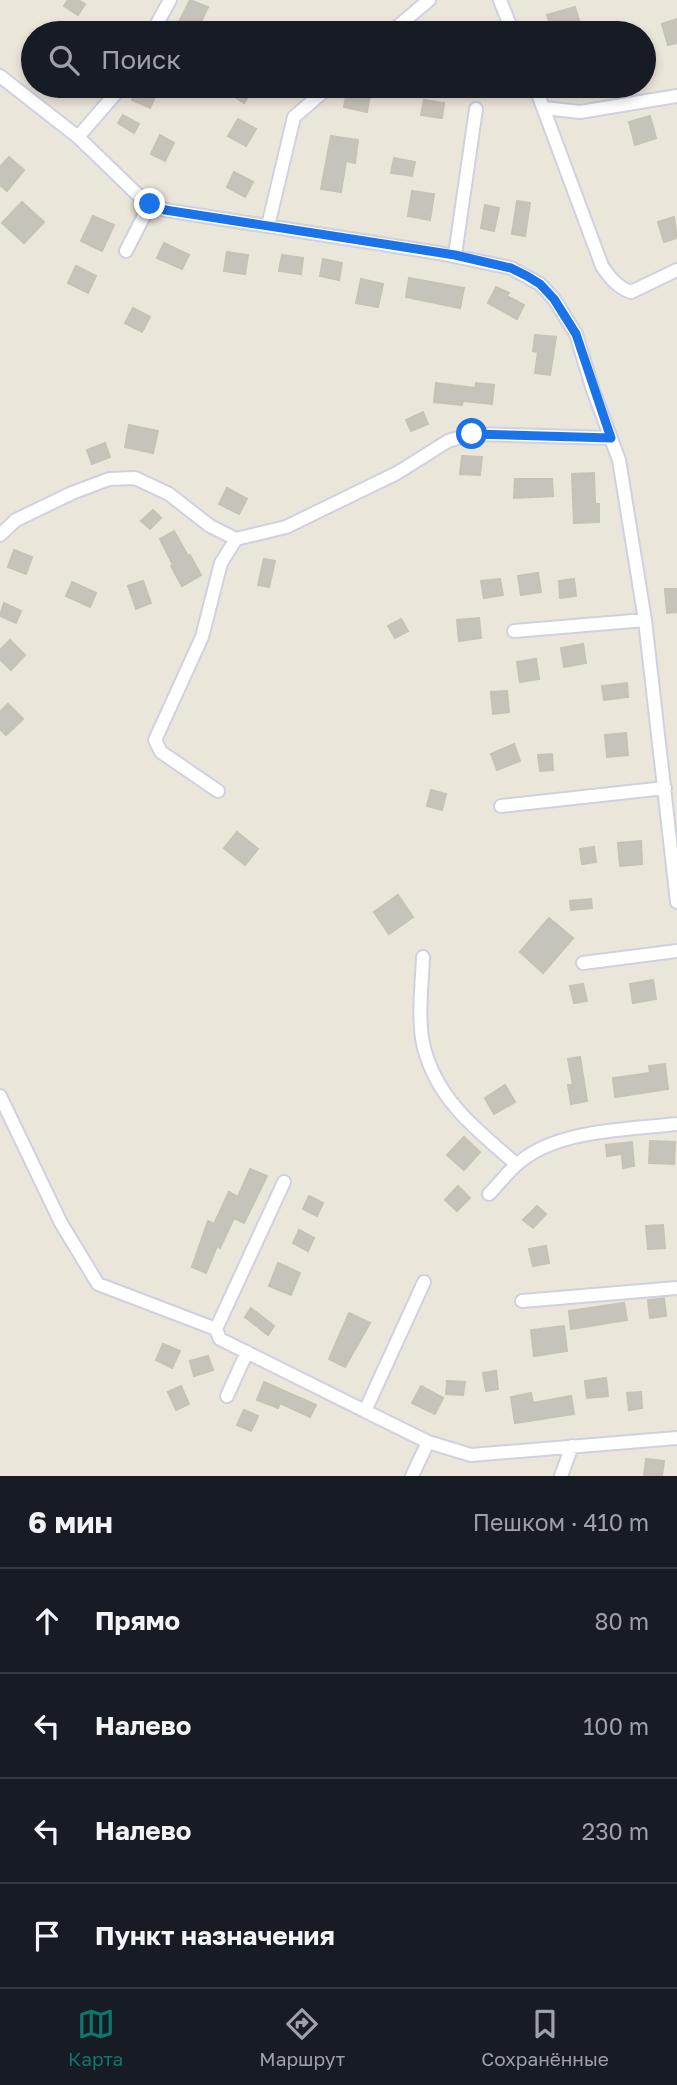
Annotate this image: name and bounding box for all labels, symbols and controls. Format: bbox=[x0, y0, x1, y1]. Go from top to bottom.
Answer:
search box bbox=[21, 21, 656, 98]
icon: search bbox=[45, 41, 83, 79]
text: Поиск bbox=[101, 44, 181, 75]
route end bbox=[134, 188, 165, 219]
route start bbox=[456, 418, 487, 449]
text: 6 мин bbox=[28, 1504, 113, 1540]
text: Пешком · 410 m bbox=[473, 1508, 649, 1536]
icon: ahead bbox=[28, 1602, 66, 1640]
text: Прямо bbox=[95, 1605, 180, 1636]
text: 80 m bbox=[595, 1607, 649, 1635]
icon: left bbox=[28, 1707, 66, 1745]
text: Налево bbox=[95, 1710, 191, 1741]
text: 100 m bbox=[583, 1712, 649, 1740]
icon: left bbox=[28, 1812, 66, 1850]
text: Налево bbox=[95, 1815, 191, 1846]
text: 230 m bbox=[582, 1817, 649, 1845]
icon: arrive bbox=[28, 1917, 66, 1955]
text: Пункт назначения bbox=[95, 1920, 335, 1951]
tab: Карта bbox=[68, 2005, 123, 2070]
tab: Маршрут bbox=[259, 2005, 345, 2070]
tab: Сохранённые bbox=[481, 2005, 609, 2070]

